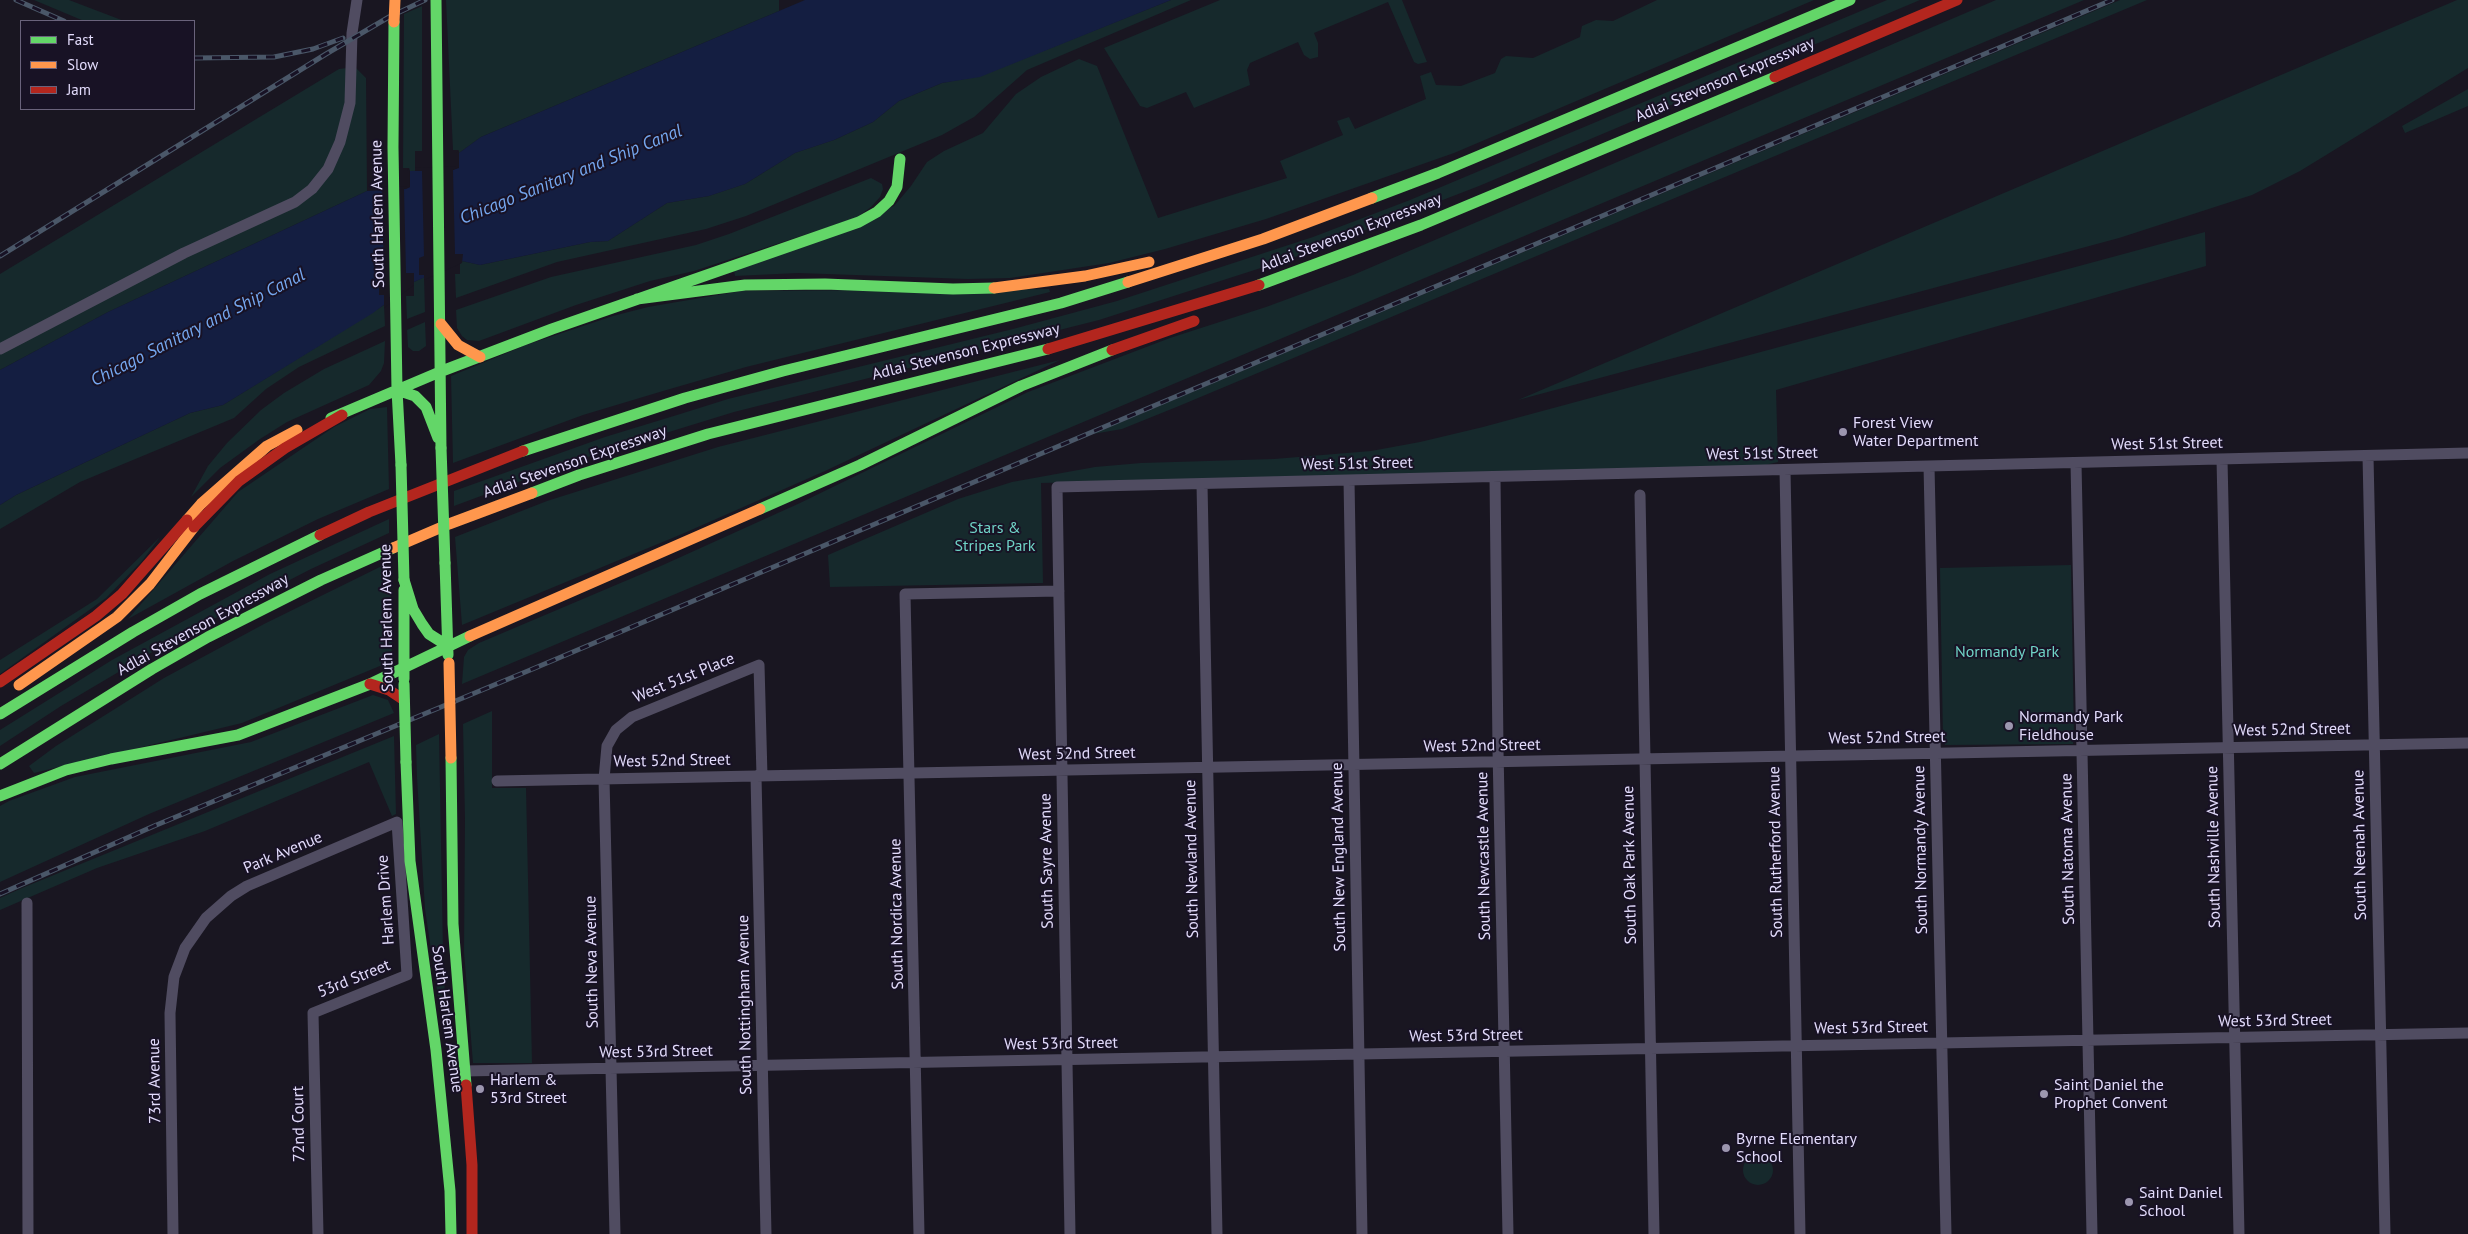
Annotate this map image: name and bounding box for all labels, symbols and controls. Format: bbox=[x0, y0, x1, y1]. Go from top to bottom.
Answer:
legend bbox=[20, 20, 195, 110]
text: Fast bbox=[67, 30, 94, 49]
street label: Adlai Stevenson Expressway bbox=[1632, 33, 1818, 127]
text: Slow bbox=[67, 55, 98, 74]
text: Jam bbox=[67, 80, 91, 99]
water label: Chicago Sanitary and Ship Canal bbox=[457, 120, 685, 230]
street label: South Harlem Avenue bbox=[367, 140, 389, 288]
street label: Adlai Stevenson Expressway bbox=[1257, 189, 1445, 277]
water label: Chicago Sanitary and Ship Canal bbox=[87, 264, 309, 392]
street label: Adlai Stevenson Expressway bbox=[870, 319, 1062, 385]
place label: Forest View Water Department bbox=[1853, 413, 1978, 451]
street label: Adlai Stevenson Expressway bbox=[481, 421, 669, 503]
marker: Forest View Water Department bbox=[1837, 426, 1849, 438]
street label: West 51st Street bbox=[2111, 433, 2223, 455]
street label: West 51st Street bbox=[1706, 443, 1818, 465]
street label: West 51st Street bbox=[1301, 453, 1413, 475]
park label: Stars & Stripes Park bbox=[955, 518, 1035, 556]
street label: South Harlem Avenue bbox=[376, 544, 398, 692]
street label: Adlai Stevenson Expressway bbox=[114, 570, 292, 680]
park label: Normandy Park bbox=[1955, 642, 2059, 662]
street label: West 51st Place bbox=[631, 649, 737, 707]
place label: Normandy Park Fieldhouse bbox=[2019, 707, 2123, 745]
street label: West 52nd Street bbox=[2233, 719, 2351, 741]
marker: Normandy Park Fieldhouse bbox=[2003, 720, 2015, 732]
street label: West 52nd Street bbox=[1828, 727, 1946, 749]
street label: West 52nd Street bbox=[1423, 735, 1541, 757]
street label: West 52nd Street bbox=[1018, 743, 1136, 765]
street label: West 52nd Street bbox=[613, 750, 731, 772]
street label: South New England Avenue bbox=[1328, 762, 1350, 952]
street label: South Normandy Avenue bbox=[1910, 765, 1932, 935]
street label: South Rutherford Avenue bbox=[1765, 766, 1787, 938]
street label: South Nashville Avenue bbox=[2203, 766, 2225, 928]
street label: South Neenah Avenue bbox=[2349, 770, 2371, 920]
street label: South Newcastle Avenue bbox=[1473, 771, 1495, 941]
street label: South Natoma Avenue bbox=[2057, 773, 2079, 925]
street label: South Newland Avenue bbox=[1181, 779, 1203, 939]
street label: South Oak Park Avenue bbox=[1619, 786, 1641, 944]
street label: South Sayre Avenue bbox=[1036, 793, 1058, 929]
street label: Park Avenue bbox=[241, 828, 325, 878]
street label: South Nordica Avenue bbox=[886, 838, 908, 990]
street label: Harlem Drive bbox=[373, 854, 399, 946]
street label: South Neva Avenue bbox=[581, 896, 603, 1028]
street label: South Nottingham Avenue bbox=[734, 915, 756, 1095]
street label: South Harlem Avenue bbox=[427, 944, 467, 1094]
street label: 53rd Street bbox=[315, 956, 393, 1002]
street label: West 53rd Street bbox=[2218, 1010, 2332, 1032]
street label: West 53rd Street bbox=[1814, 1017, 1928, 1039]
street label: West 53rd Street bbox=[1409, 1025, 1523, 1047]
street label: West 53rd Street bbox=[1004, 1033, 1118, 1055]
street label: 73rd Avenue bbox=[145, 1038, 165, 1124]
street label: West 53rd Street bbox=[599, 1041, 713, 1063]
place label: Harlem & 53rd Street bbox=[490, 1070, 567, 1108]
place label: Saint Daniel the Prophet Convent bbox=[2054, 1075, 2167, 1113]
marker: Harlem & 53rd Street bbox=[474, 1083, 486, 1095]
street label: 72nd Court bbox=[289, 1086, 309, 1162]
marker: Saint Daniel the Prophet Convent bbox=[2038, 1088, 2050, 1100]
place label: Byrne Elementary School bbox=[1736, 1129, 1857, 1167]
marker: Byrne Elementary School bbox=[1720, 1142, 1732, 1154]
place label: Saint Daniel School bbox=[2139, 1183, 2222, 1221]
marker: Saint Daniel School bbox=[2123, 1196, 2135, 1208]

